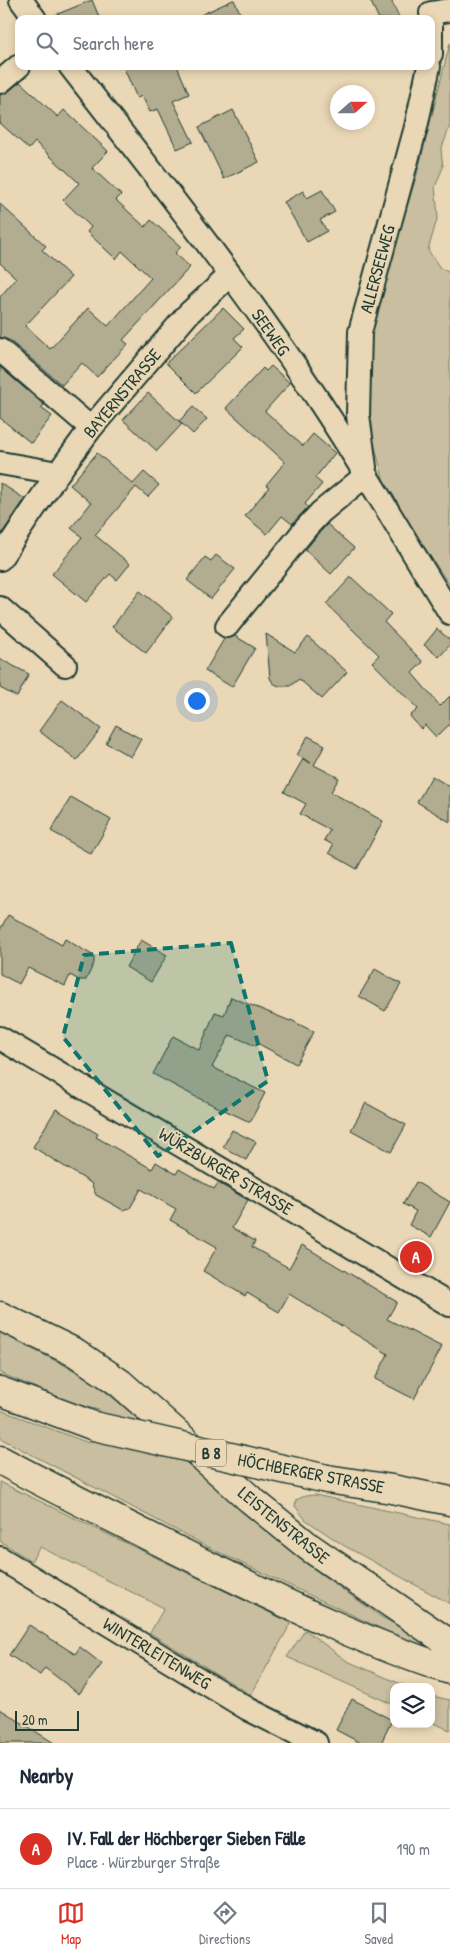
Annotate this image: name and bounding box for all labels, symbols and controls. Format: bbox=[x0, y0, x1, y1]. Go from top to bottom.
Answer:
search box bbox=[15, 15, 435, 70]
icon: search bbox=[33, 29, 61, 57]
text: Search here bbox=[73, 30, 154, 56]
north arrow bbox=[330, 85, 375, 130]
street label: ALLERSEEWEG bbox=[353, 222, 401, 316]
street label: SEEWEG bbox=[246, 304, 296, 361]
street label: BAYERNSTRASSE bbox=[77, 343, 167, 443]
your location bbox=[184, 688, 210, 714]
street label: WÜRZBURGER STRASSE bbox=[154, 1121, 298, 1221]
pin: A bbox=[400, 1238, 432, 1276]
road number: B 8 bbox=[196, 1440, 226, 1466]
street label: HÖCHBERGER STRASSE bbox=[235, 1447, 387, 1499]
street label: LEISTENSTRASSE bbox=[233, 1480, 335, 1570]
street label: WINTERLEITENWEG bbox=[98, 1611, 216, 1695]
map controls bbox=[390, 1683, 435, 1728]
button: layers bbox=[390, 1683, 435, 1728]
scale bar bbox=[15, 1708, 79, 1731]
text: 20 m bbox=[22, 1710, 48, 1729]
text: Nearby bbox=[20, 1761, 73, 1790]
text: IV. Fall der Höchberger Sieben Fälle bbox=[67, 1825, 306, 1851]
text: A bbox=[32, 1838, 40, 1860]
text: 190 m bbox=[397, 1838, 430, 1860]
text: Place · Würzburger Straße bbox=[67, 1851, 220, 1873]
tab: Map bbox=[57, 1899, 85, 1948]
tab: Directions bbox=[199, 1899, 250, 1948]
tab: Saved bbox=[364, 1899, 393, 1948]

